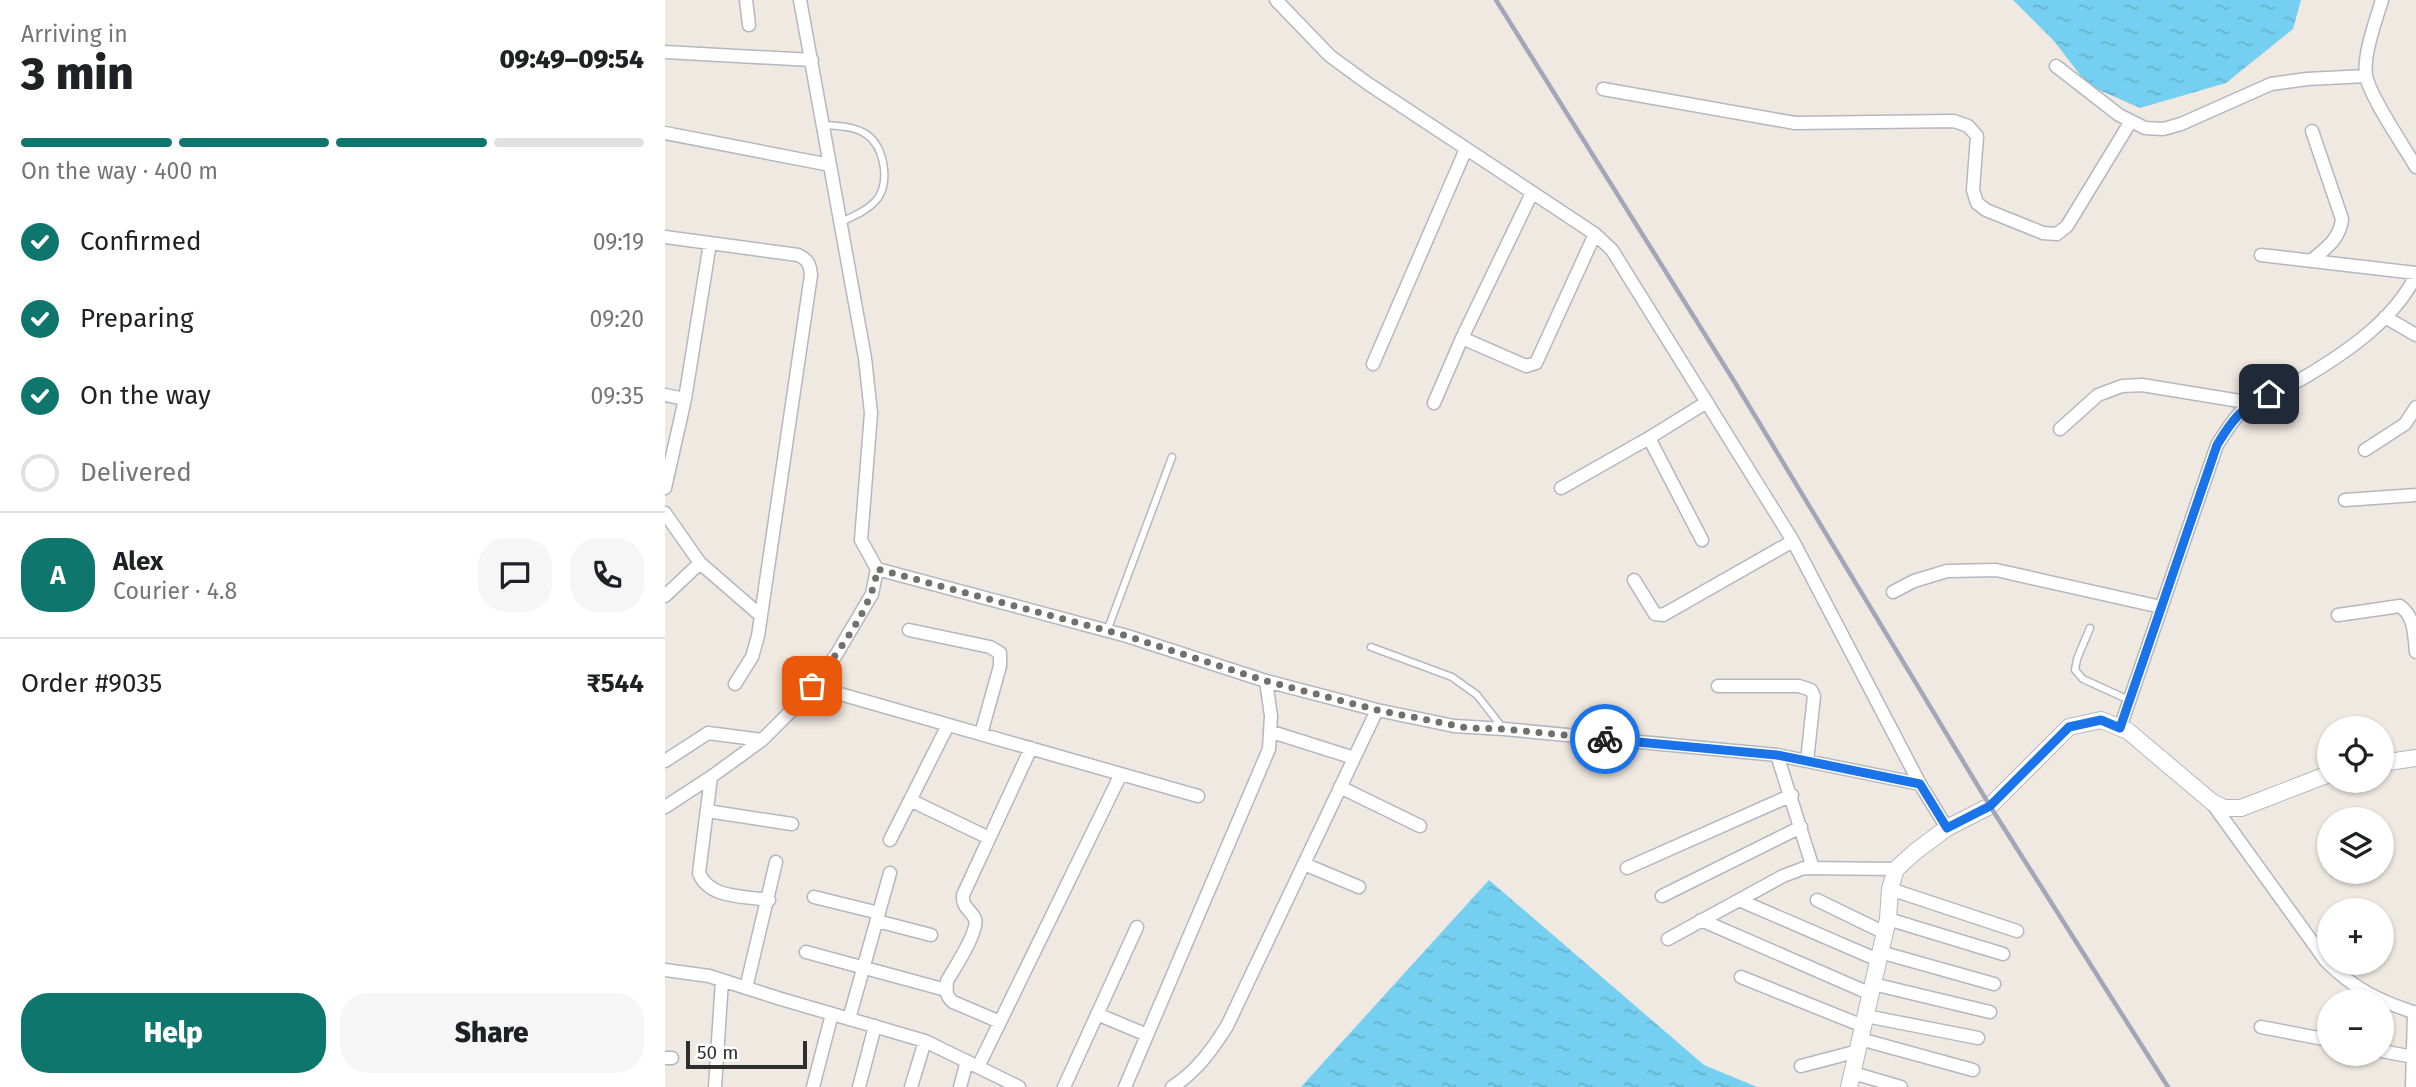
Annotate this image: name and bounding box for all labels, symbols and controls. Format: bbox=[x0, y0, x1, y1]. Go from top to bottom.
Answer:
text: Arriving in bbox=[21, 20, 128, 48]
text: 09:49–09:54 bbox=[499, 44, 644, 75]
text: 3 min bbox=[21, 46, 134, 101]
text: On the way · 400 m bbox=[21, 157, 218, 185]
icon: check bbox=[21, 223, 59, 261]
text: Confirmed bbox=[80, 226, 201, 257]
text: 09:19 bbox=[593, 228, 644, 256]
icon: check bbox=[21, 300, 59, 338]
text: Preparing bbox=[80, 303, 193, 334]
text: 09:20 bbox=[590, 305, 644, 333]
pin bbox=[2239, 364, 2299, 424]
icon: home bbox=[2250, 375, 2288, 413]
icon: check bbox=[21, 377, 59, 415]
text: On the way bbox=[80, 380, 211, 411]
text: 09:35 bbox=[591, 382, 644, 410]
text: Delivered bbox=[80, 457, 192, 488]
button: chat bbox=[478, 538, 552, 612]
button: phone bbox=[570, 538, 644, 612]
text: Alex bbox=[113, 546, 163, 577]
text: A bbox=[50, 560, 66, 591]
text: Courier · 4.8 bbox=[113, 577, 237, 605]
pin bbox=[782, 656, 842, 716]
icon: bag bbox=[793, 667, 831, 705]
text: Order #9035 bbox=[21, 668, 162, 699]
text: ₹544 bbox=[587, 668, 644, 699]
courier bbox=[1570, 704, 1640, 774]
map controls bbox=[2317, 716, 2394, 1066]
button: locate bbox=[2317, 716, 2394, 793]
icon: bike bbox=[1586, 720, 1624, 758]
button: layers bbox=[2317, 807, 2394, 884]
button: + bbox=[2317, 898, 2394, 975]
button: − bbox=[2317, 989, 2394, 1066]
button: Help bbox=[21, 993, 326, 1073]
button: Share bbox=[340, 993, 644, 1073]
scale bar bbox=[686, 1038, 807, 1070]
text: 50 m bbox=[697, 1041, 738, 1064]

